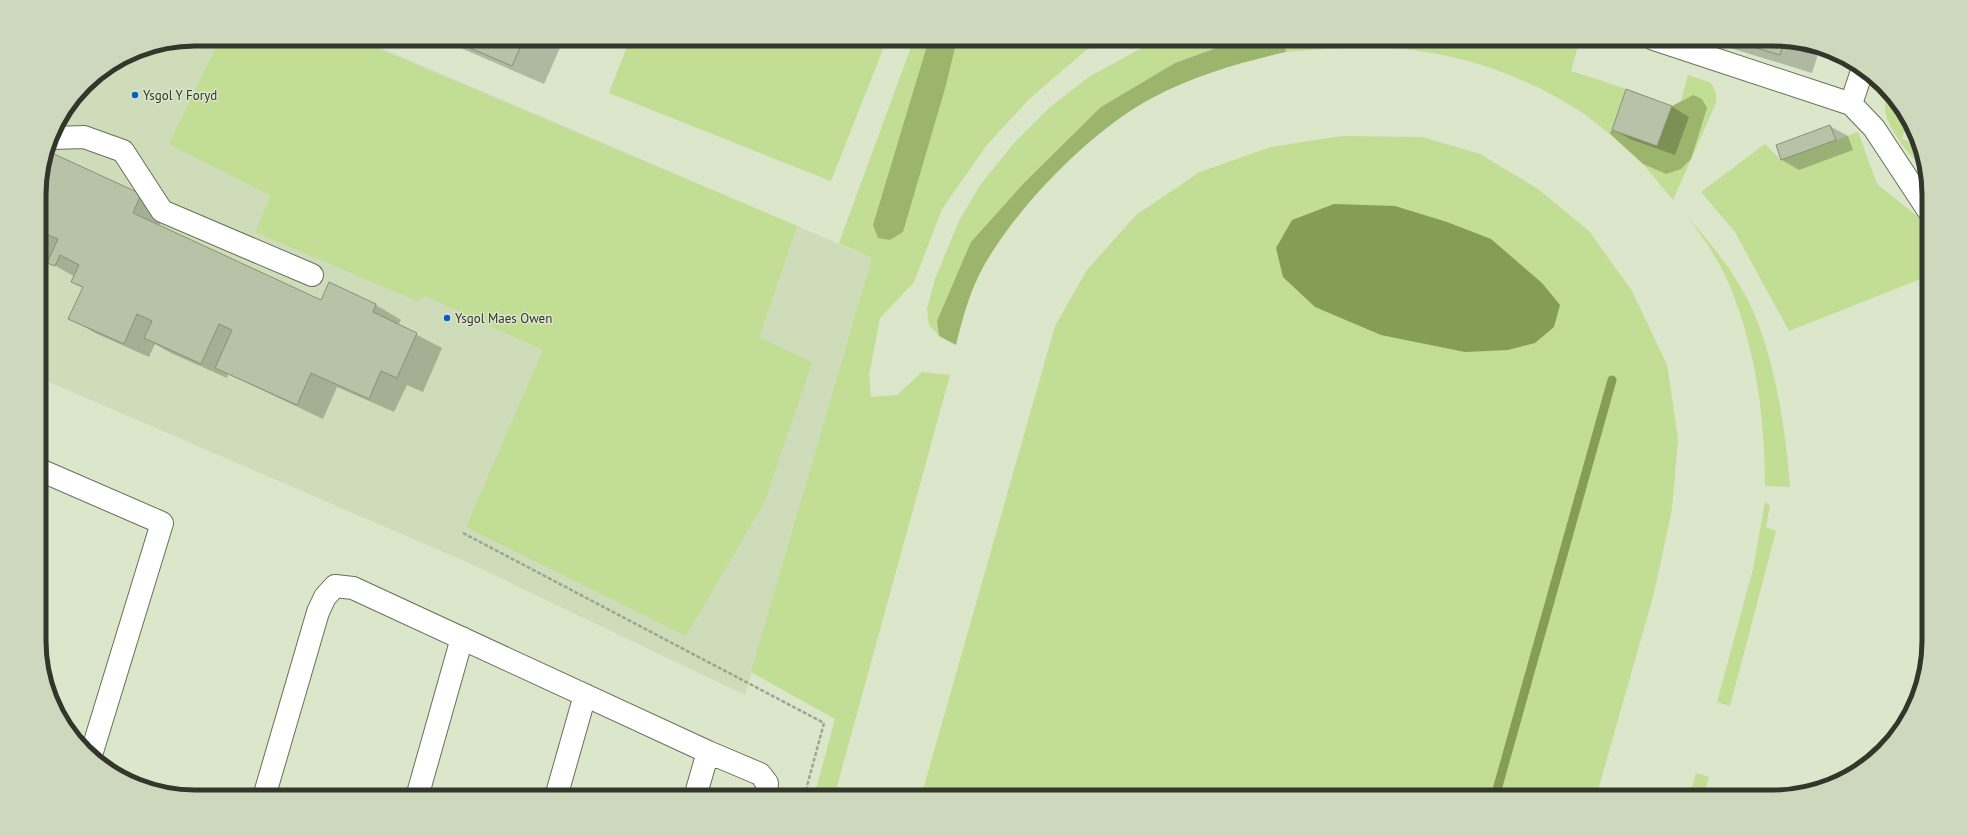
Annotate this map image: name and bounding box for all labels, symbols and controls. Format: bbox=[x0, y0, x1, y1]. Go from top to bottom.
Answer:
place label: Ysgol Y Foryd bbox=[143, 87, 217, 104]
marker: Ysgol Y Foryd bbox=[130, 90, 140, 100]
place label: Ysgol Maes Owen bbox=[455, 310, 552, 327]
marker: Ysgol Maes Owen bbox=[442, 313, 452, 323]

